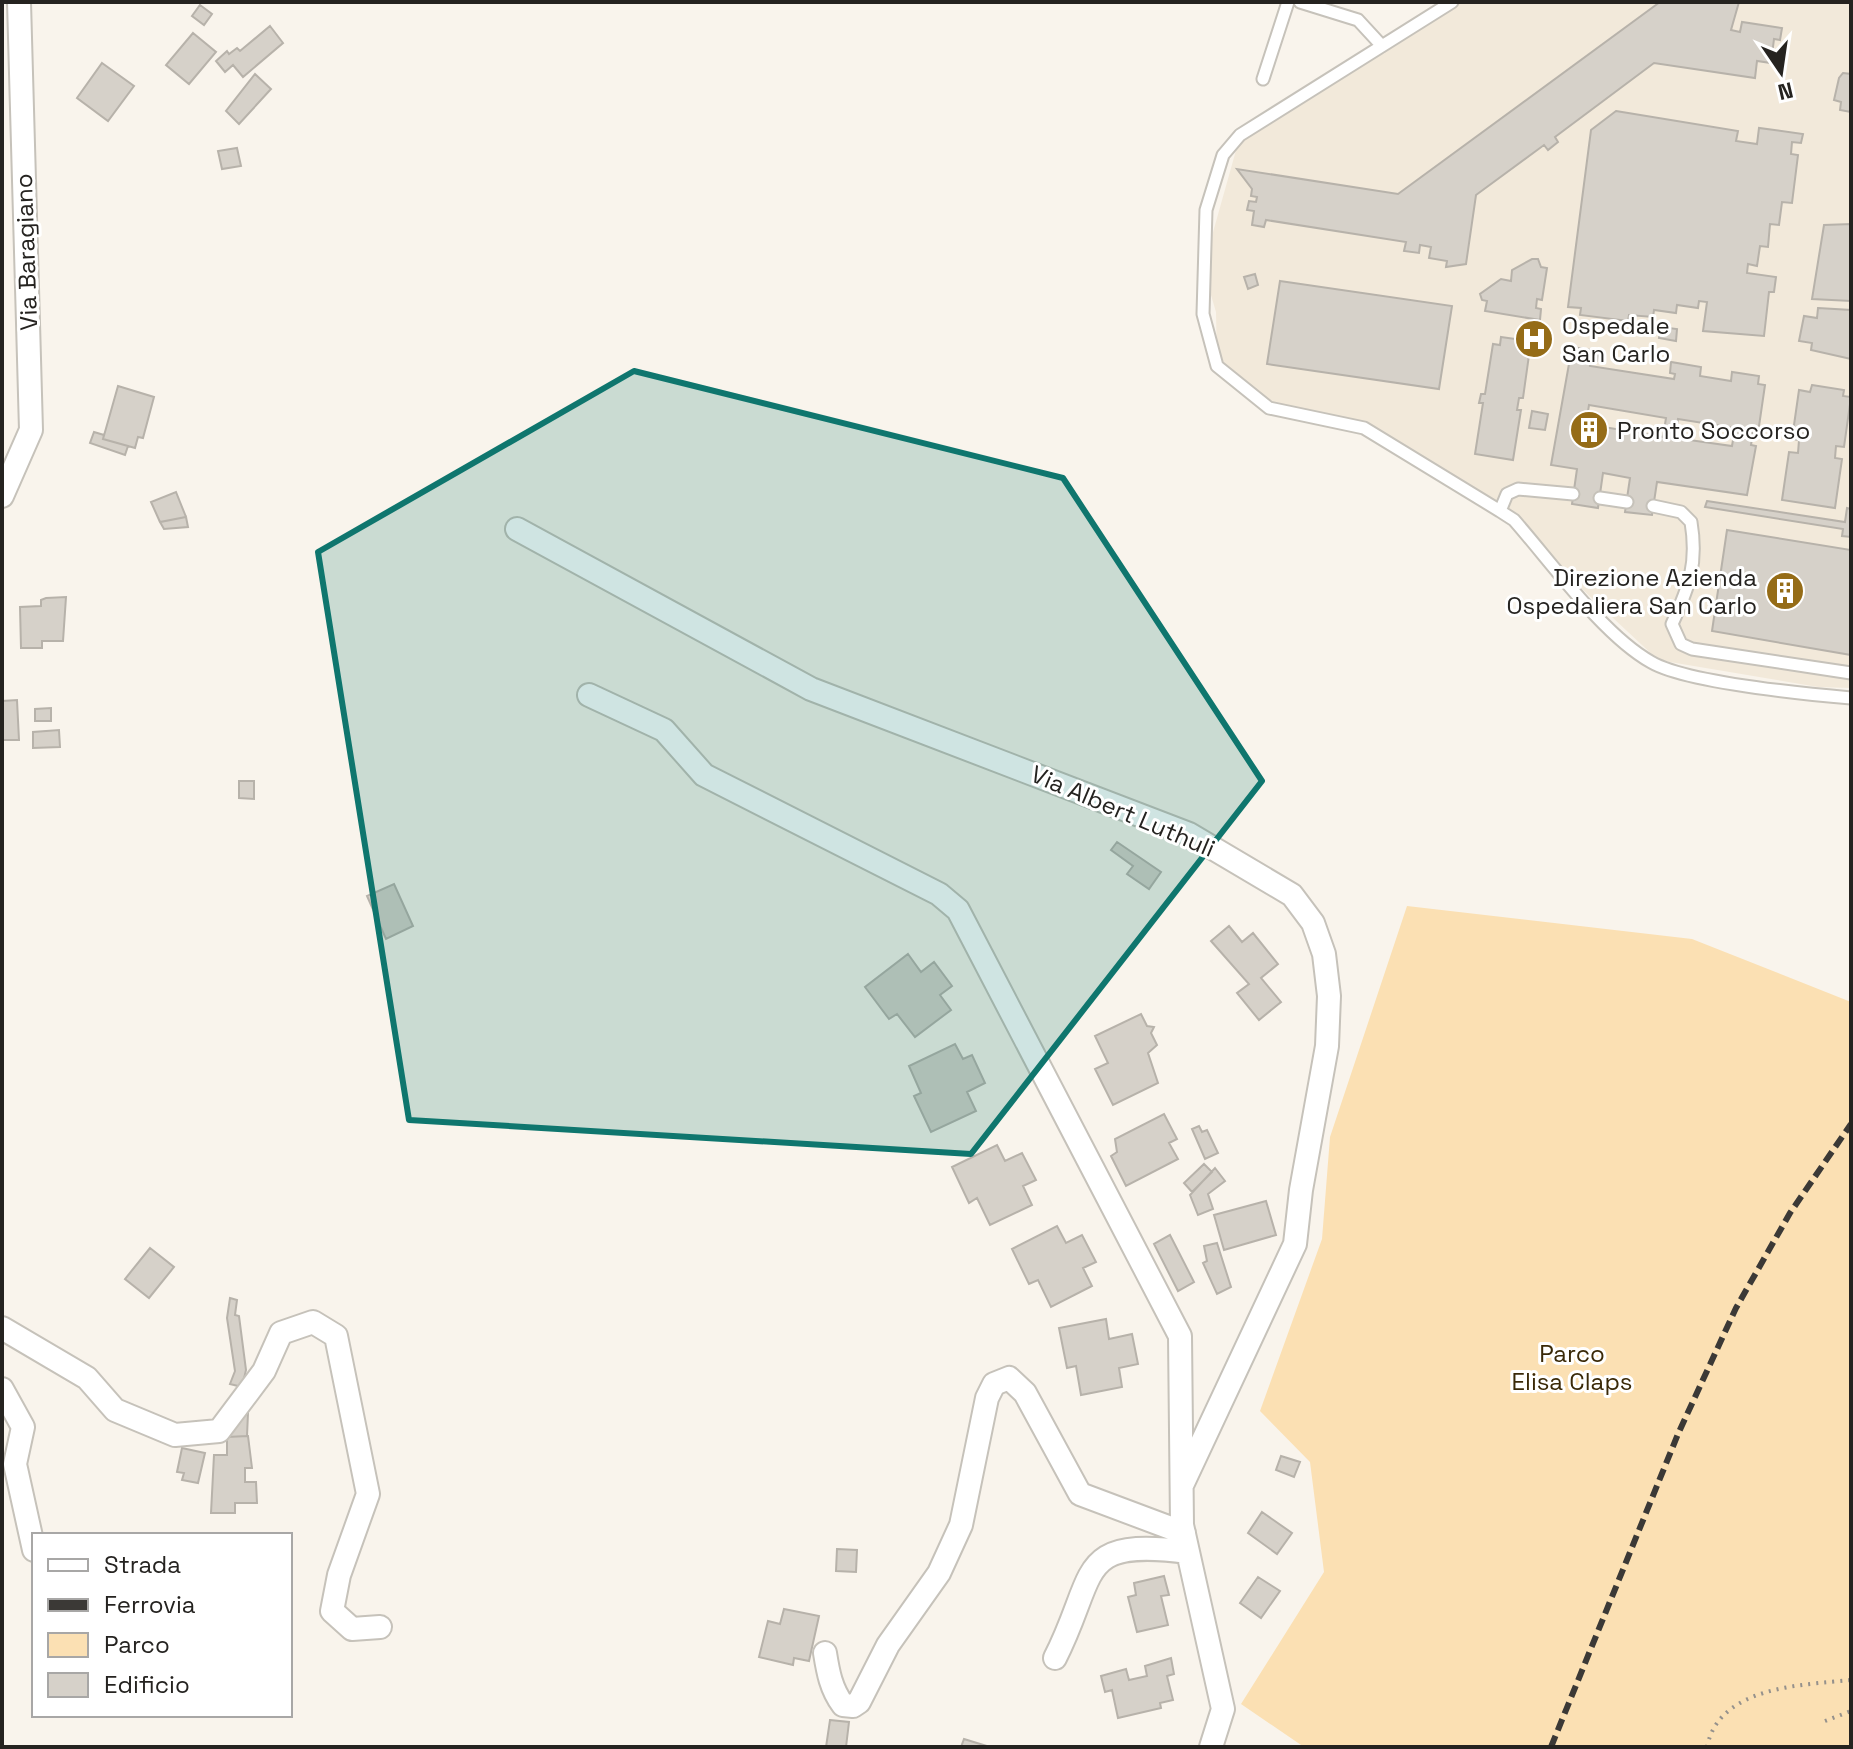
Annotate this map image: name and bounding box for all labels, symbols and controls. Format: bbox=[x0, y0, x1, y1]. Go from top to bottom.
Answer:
north arrow bbox=[1741, 32, 1821, 112]
text: N bbox=[1775, 76, 1796, 107]
street label: Via Baragiano bbox=[8, 173, 44, 331]
place label: Ospedale San Carlo bbox=[1562, 310, 1670, 369]
hospital icon: Ospedale San Carlo bbox=[1513, 318, 1555, 360]
building icon: Pronto Soccorso bbox=[1568, 409, 1610, 451]
place label: Pronto Soccorso bbox=[1617, 415, 1810, 446]
place label: Direzione Azienda Ospedaliera San Carlo bbox=[1506, 562, 1757, 621]
building icon: Direzione Azienda Ospedaliera San Carlo bbox=[1764, 570, 1806, 612]
street label: Via Albert Luthuli bbox=[1026, 758, 1220, 864]
park label: Parco Elisa Claps bbox=[1512, 1338, 1632, 1397]
legend bbox=[32, 1533, 292, 1717]
text: Strada bbox=[104, 1549, 181, 1580]
text: Ferrovia bbox=[104, 1589, 196, 1620]
text: Parco bbox=[104, 1629, 170, 1660]
text: Edificio bbox=[104, 1669, 190, 1700]

